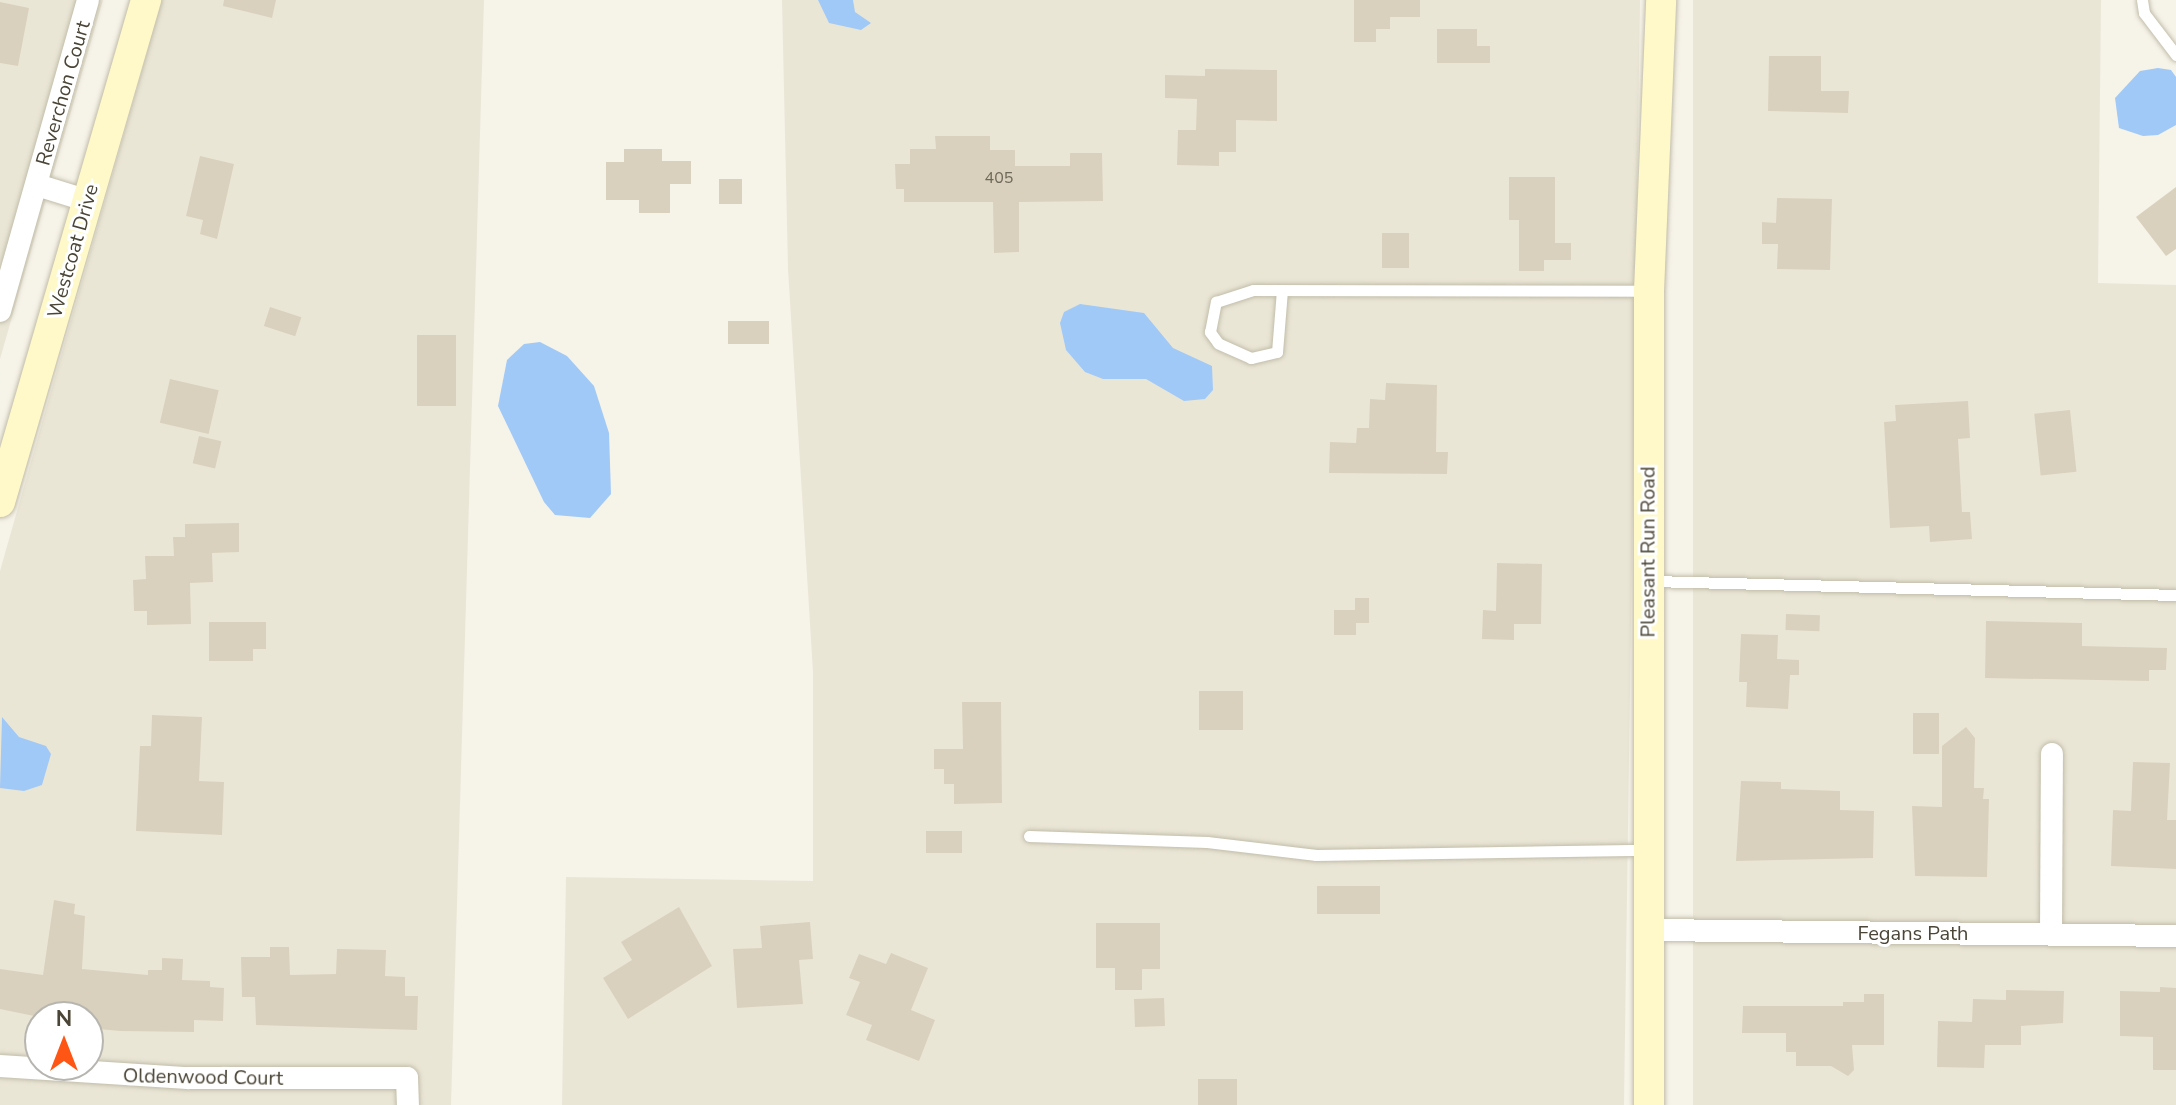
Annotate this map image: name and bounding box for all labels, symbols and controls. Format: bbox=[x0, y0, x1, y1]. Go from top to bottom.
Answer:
street label: Reverchon Court bbox=[31, 18, 95, 168]
house number: 405 bbox=[985, 168, 1013, 188]
street label: Westcoat Drive bbox=[42, 181, 104, 321]
street label: Pleasant Run Road bbox=[1636, 466, 1660, 638]
street label: Fegans Path bbox=[1858, 921, 1968, 945]
north arrow bbox=[24, 1001, 104, 1081]
text: N bbox=[56, 1004, 72, 1034]
street label: Oldenwood Court bbox=[123, 1064, 283, 1090]

